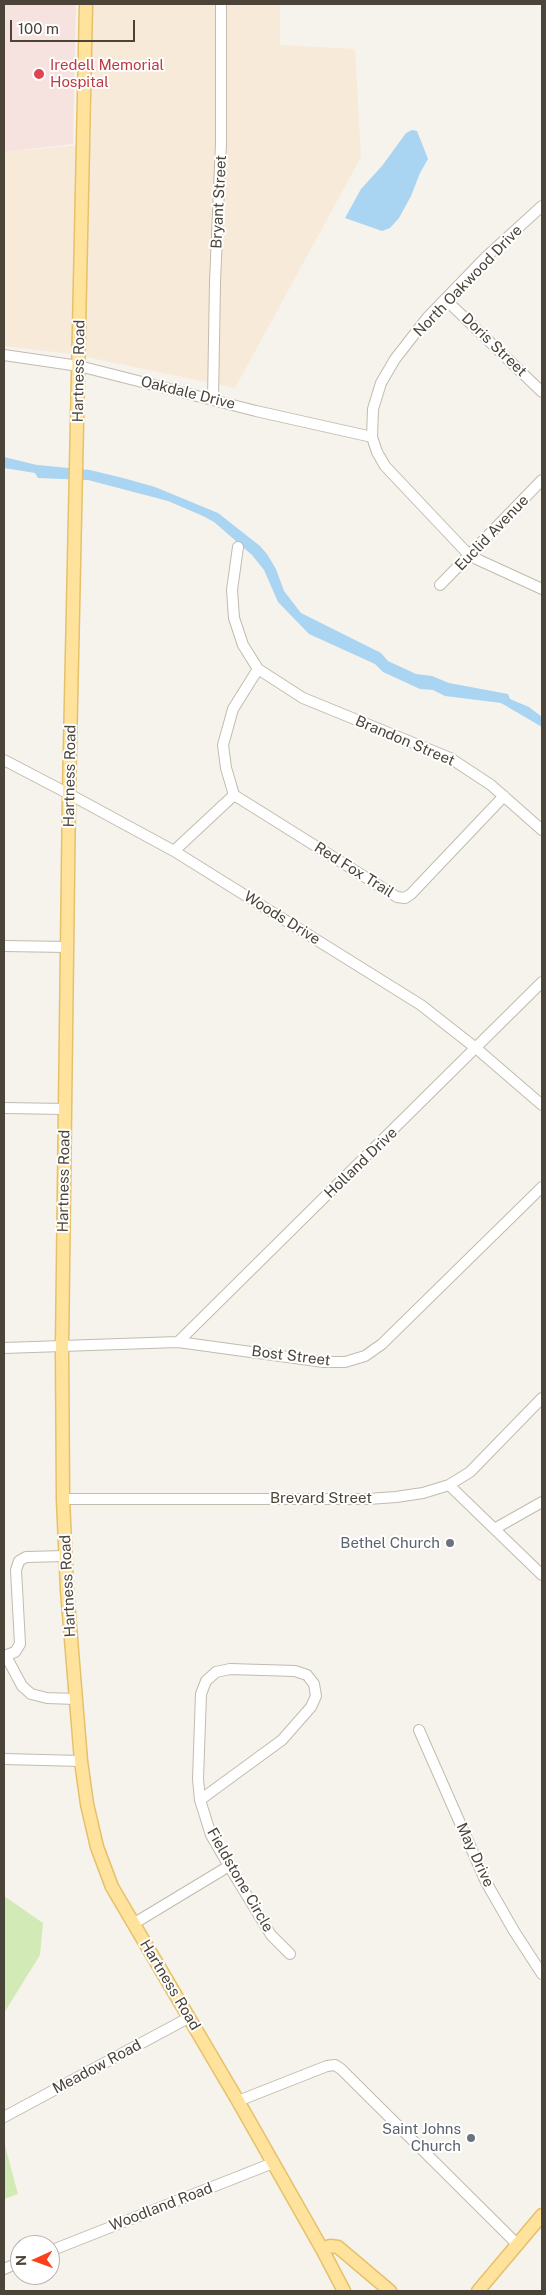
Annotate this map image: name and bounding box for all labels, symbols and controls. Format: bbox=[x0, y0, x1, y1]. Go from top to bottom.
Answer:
scale bar bbox=[12, 10, 138, 42]
text: 100 m bbox=[18, 20, 59, 37]
place label: Iredell Memorial Hospital bbox=[50, 56, 164, 91]
marker: Iredell Memorial Hospital bbox=[32, 67, 46, 81]
street label: Bryant Street bbox=[208, 155, 230, 249]
street label: North Oakwood Drive bbox=[410, 221, 526, 341]
street label: Doris Street bbox=[458, 310, 530, 380]
street label: Hartness Road bbox=[69, 320, 89, 422]
street label: Oakdale Drive bbox=[139, 373, 237, 413]
street label: Euclid Avenue bbox=[451, 491, 533, 575]
street label: Brandon Street bbox=[353, 712, 457, 770]
street label: Hartness Road bbox=[60, 725, 80, 827]
street label: Red Fox Trail bbox=[311, 838, 397, 902]
street label: Woods Drive bbox=[240, 887, 324, 949]
street label: Holland Drive bbox=[321, 1124, 401, 1202]
street label: Hartness Road bbox=[54, 1130, 74, 1232]
street label: Bost Street bbox=[251, 1342, 331, 1370]
street label: Brevard Street bbox=[270, 1489, 372, 1507]
street label: Hartness Road bbox=[56, 1534, 80, 1638]
place label: Bethel Church bbox=[340, 1534, 440, 1552]
marker: Bethel Church bbox=[444, 1537, 456, 1549]
street label: May Drive bbox=[452, 1820, 498, 1890]
street label: Fieldstone Circle bbox=[203, 1825, 277, 1935]
street label: Hartness Road bbox=[136, 1936, 204, 2034]
street label: Meadow Road bbox=[49, 2036, 145, 2098]
place label: Saint Johns Church bbox=[382, 2120, 461, 2155]
marker: Saint Johns Church bbox=[465, 2132, 477, 2144]
street label: Woodland Road bbox=[107, 2179, 215, 2235]
north arrow bbox=[10, 2235, 60, 2285]
text: N bbox=[13, 2255, 29, 2266]

